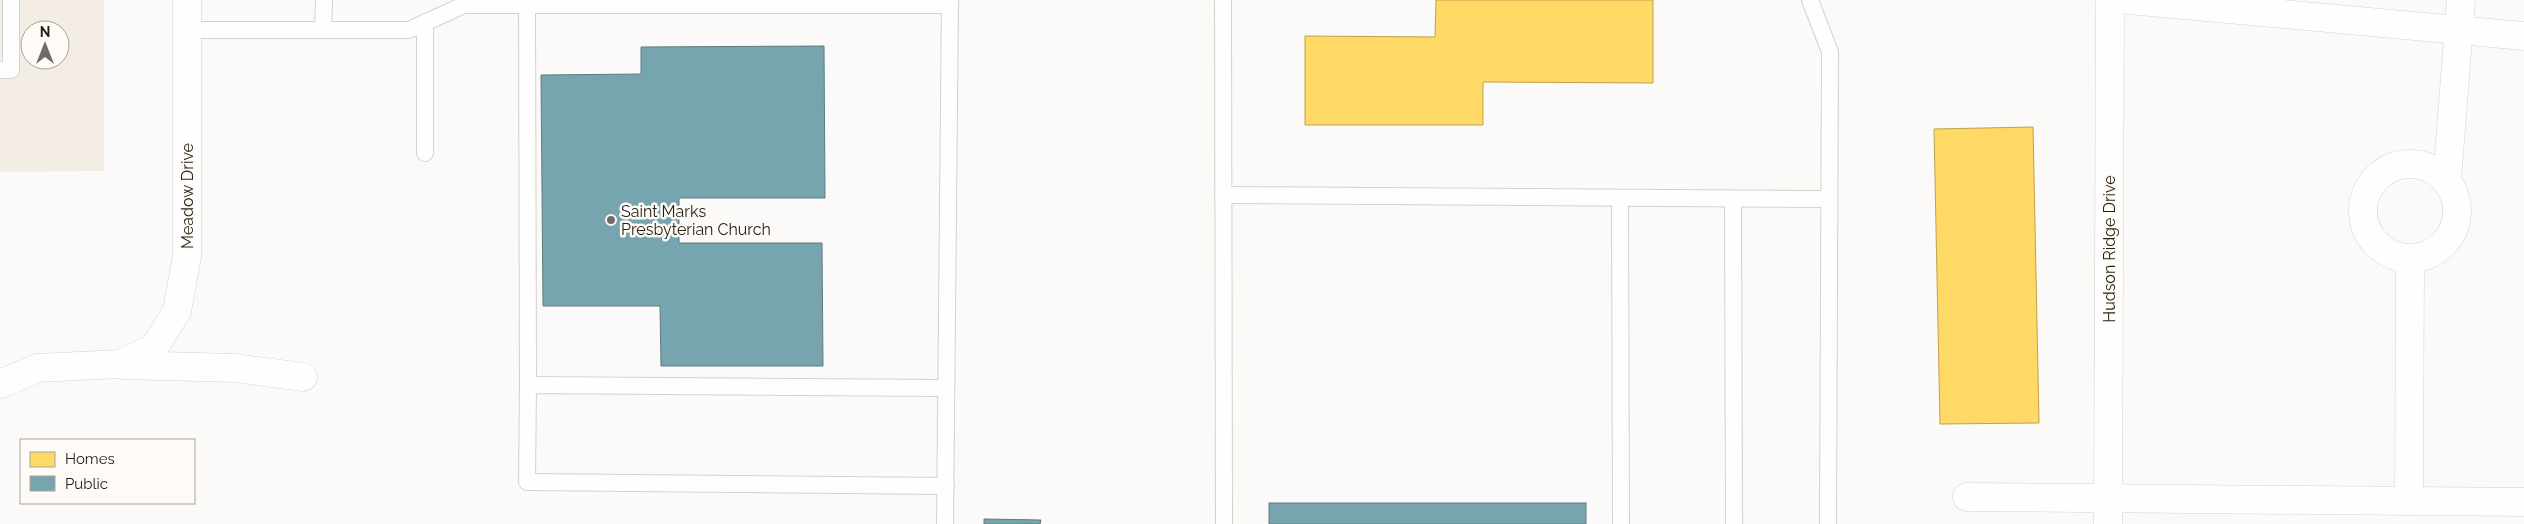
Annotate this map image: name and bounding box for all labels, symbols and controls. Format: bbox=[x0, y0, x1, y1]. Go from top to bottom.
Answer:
north arrow bbox=[20, 20, 70, 70]
text: N bbox=[40, 24, 50, 40]
street label: Meadow Drive bbox=[178, 143, 197, 249]
street label: Hudson Ridge Drive bbox=[2100, 175, 2119, 323]
place label: Saint Marks Presbyterian Church bbox=[621, 202, 771, 239]
marker: Saint Marks Presbyterian Church bbox=[605, 214, 617, 226]
legend bbox=[20, 439, 195, 504]
text: Homes bbox=[65, 450, 115, 468]
text: Public bbox=[65, 475, 108, 493]

